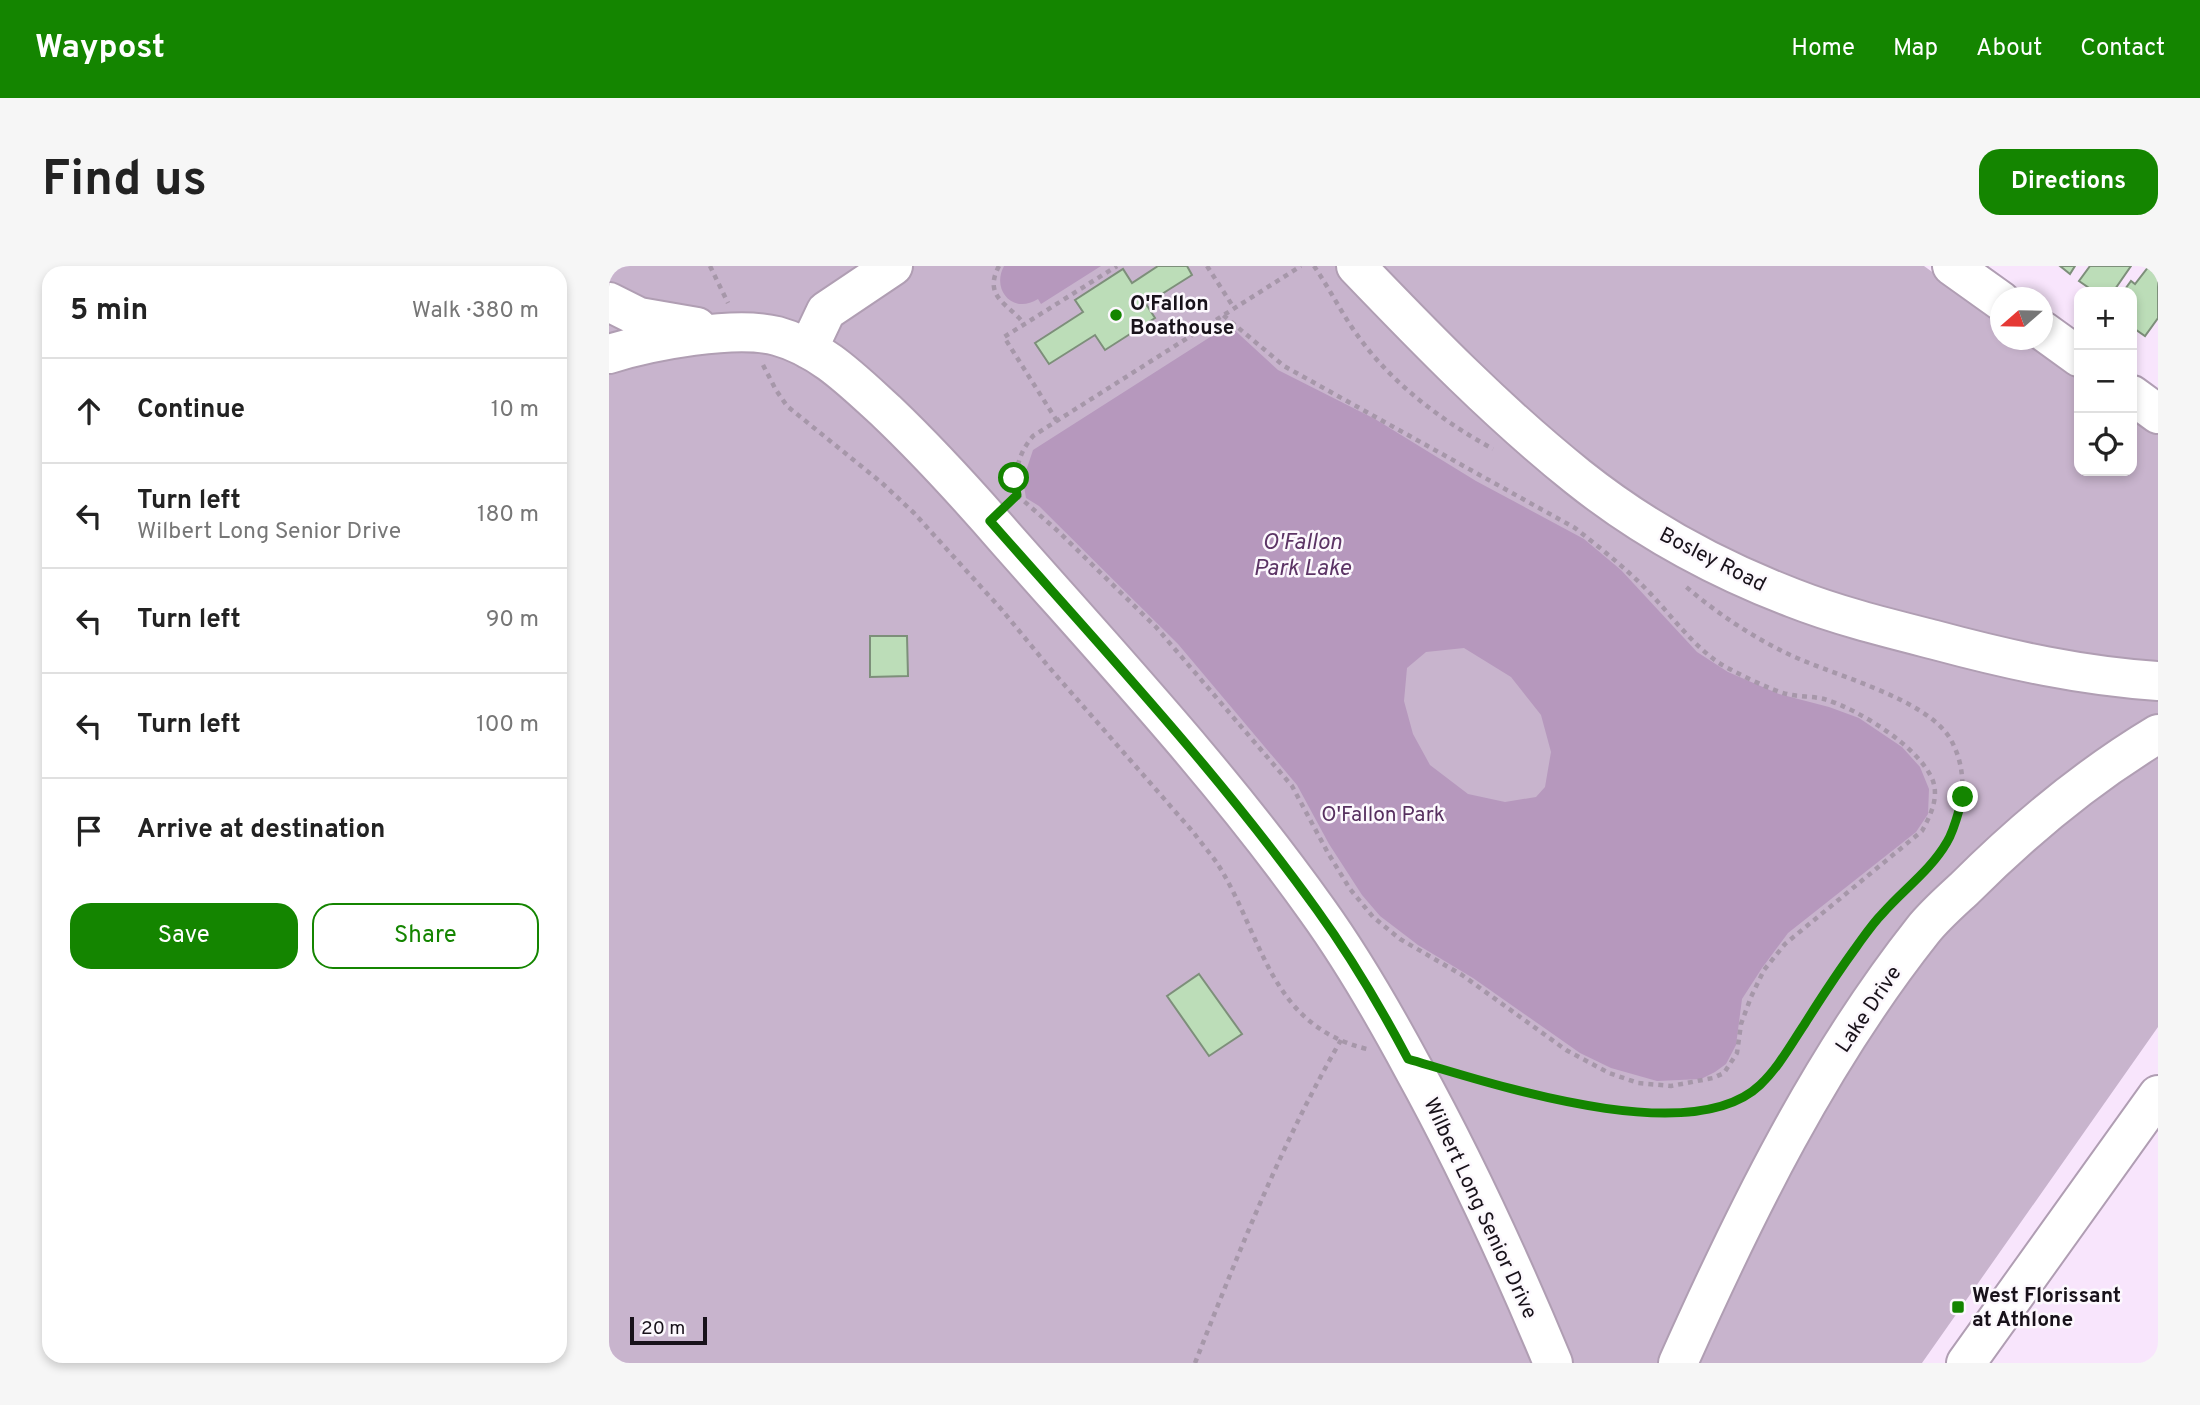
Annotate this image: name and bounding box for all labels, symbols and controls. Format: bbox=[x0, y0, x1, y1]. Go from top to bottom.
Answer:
text: Waypost bbox=[35, 28, 165, 70]
text: Home bbox=[1791, 34, 1855, 64]
text: Map bbox=[1893, 34, 1938, 64]
text: About bbox=[1976, 34, 2042, 64]
text: Contact bbox=[2080, 34, 2165, 64]
button: Directions bbox=[1979, 149, 2158, 215]
text: Find us bbox=[42, 151, 207, 213]
north arrow bbox=[1990, 287, 2053, 350]
map controls bbox=[2074, 287, 2137, 476]
button: + bbox=[2074, 287, 2137, 350]
place label: O'Fallon Boathouse bbox=[1130, 291, 1235, 342]
text: 5 min bbox=[70, 293, 148, 330]
text: Walk · 380 m bbox=[412, 297, 539, 326]
marker: O'Fallon Boathouse bbox=[1108, 307, 1124, 323]
button: − bbox=[2074, 350, 2137, 413]
icon: ahead bbox=[70, 392, 108, 430]
text: Continue bbox=[137, 394, 245, 427]
text: 10 m bbox=[491, 396, 539, 425]
button: locate bbox=[2074, 413, 2137, 476]
route start bbox=[998, 462, 1029, 493]
text: Turn left bbox=[137, 485, 241, 518]
icon: left bbox=[70, 497, 108, 535]
text: 180 m bbox=[477, 501, 539, 530]
text: Wilbert Long Senior Drive bbox=[137, 518, 401, 547]
street label: Bosley Road bbox=[1654, 522, 1770, 599]
water label: O'Fallon Park Lake bbox=[1253, 529, 1352, 584]
icon: left bbox=[70, 602, 108, 640]
text: Turn left bbox=[137, 604, 241, 637]
text: 90 m bbox=[486, 606, 539, 635]
icon: left bbox=[70, 707, 108, 745]
text: Turn left bbox=[137, 709, 241, 742]
text: 100 m bbox=[476, 711, 539, 740]
route end bbox=[1947, 781, 1978, 812]
park label: O'Fallon Park bbox=[1321, 802, 1445, 829]
icon: arrive bbox=[70, 812, 108, 850]
text: Arrive at destination bbox=[137, 814, 385, 847]
button: Save bbox=[70, 903, 298, 969]
button: Share bbox=[312, 903, 539, 969]
street label: Lake Drive bbox=[1830, 961, 1908, 1059]
street label: Wilbert Long Senior Drive bbox=[1416, 1094, 1543, 1324]
place label: West Florissant at Athlone bbox=[1972, 1283, 2121, 1334]
marker: West Florissant at Athlone bbox=[1950, 1299, 1966, 1315]
scale bar bbox=[630, 1314, 707, 1346]
text: 20 m bbox=[641, 1317, 685, 1341]

